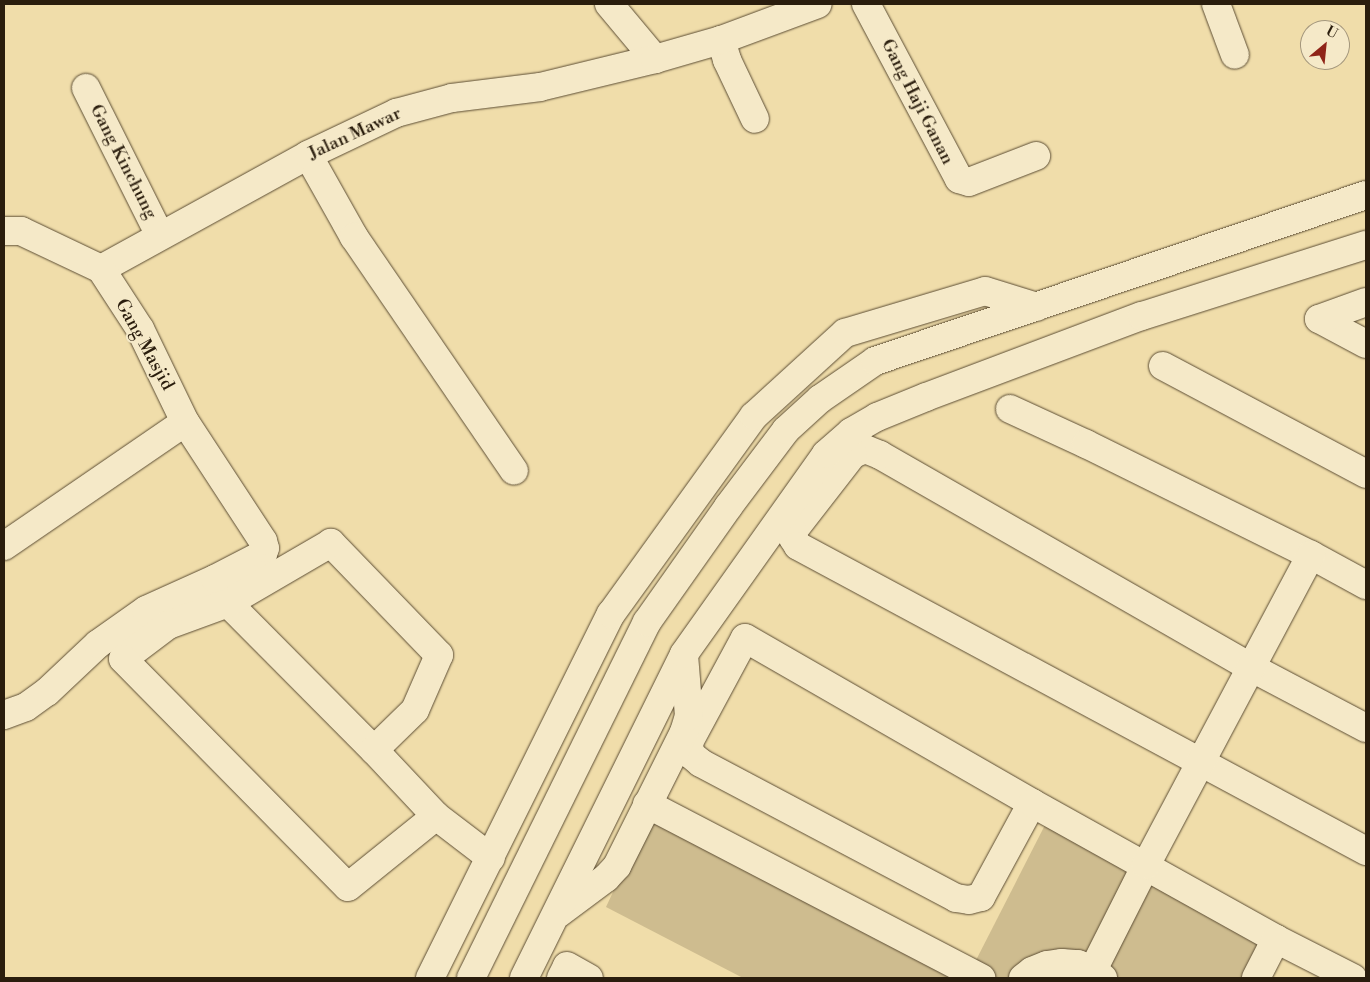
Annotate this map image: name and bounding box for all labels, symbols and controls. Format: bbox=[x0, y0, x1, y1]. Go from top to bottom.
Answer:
north arrow bbox=[1300, 20, 1350, 70]
text: U bbox=[1323, 22, 1341, 43]
street label: Gang Haji Ganan bbox=[876, 36, 958, 168]
street label: Gang Kinchung bbox=[85, 101, 161, 223]
street label: Jalan Mawar bbox=[305, 103, 405, 165]
street label: Gang Masjid bbox=[110, 296, 178, 394]

